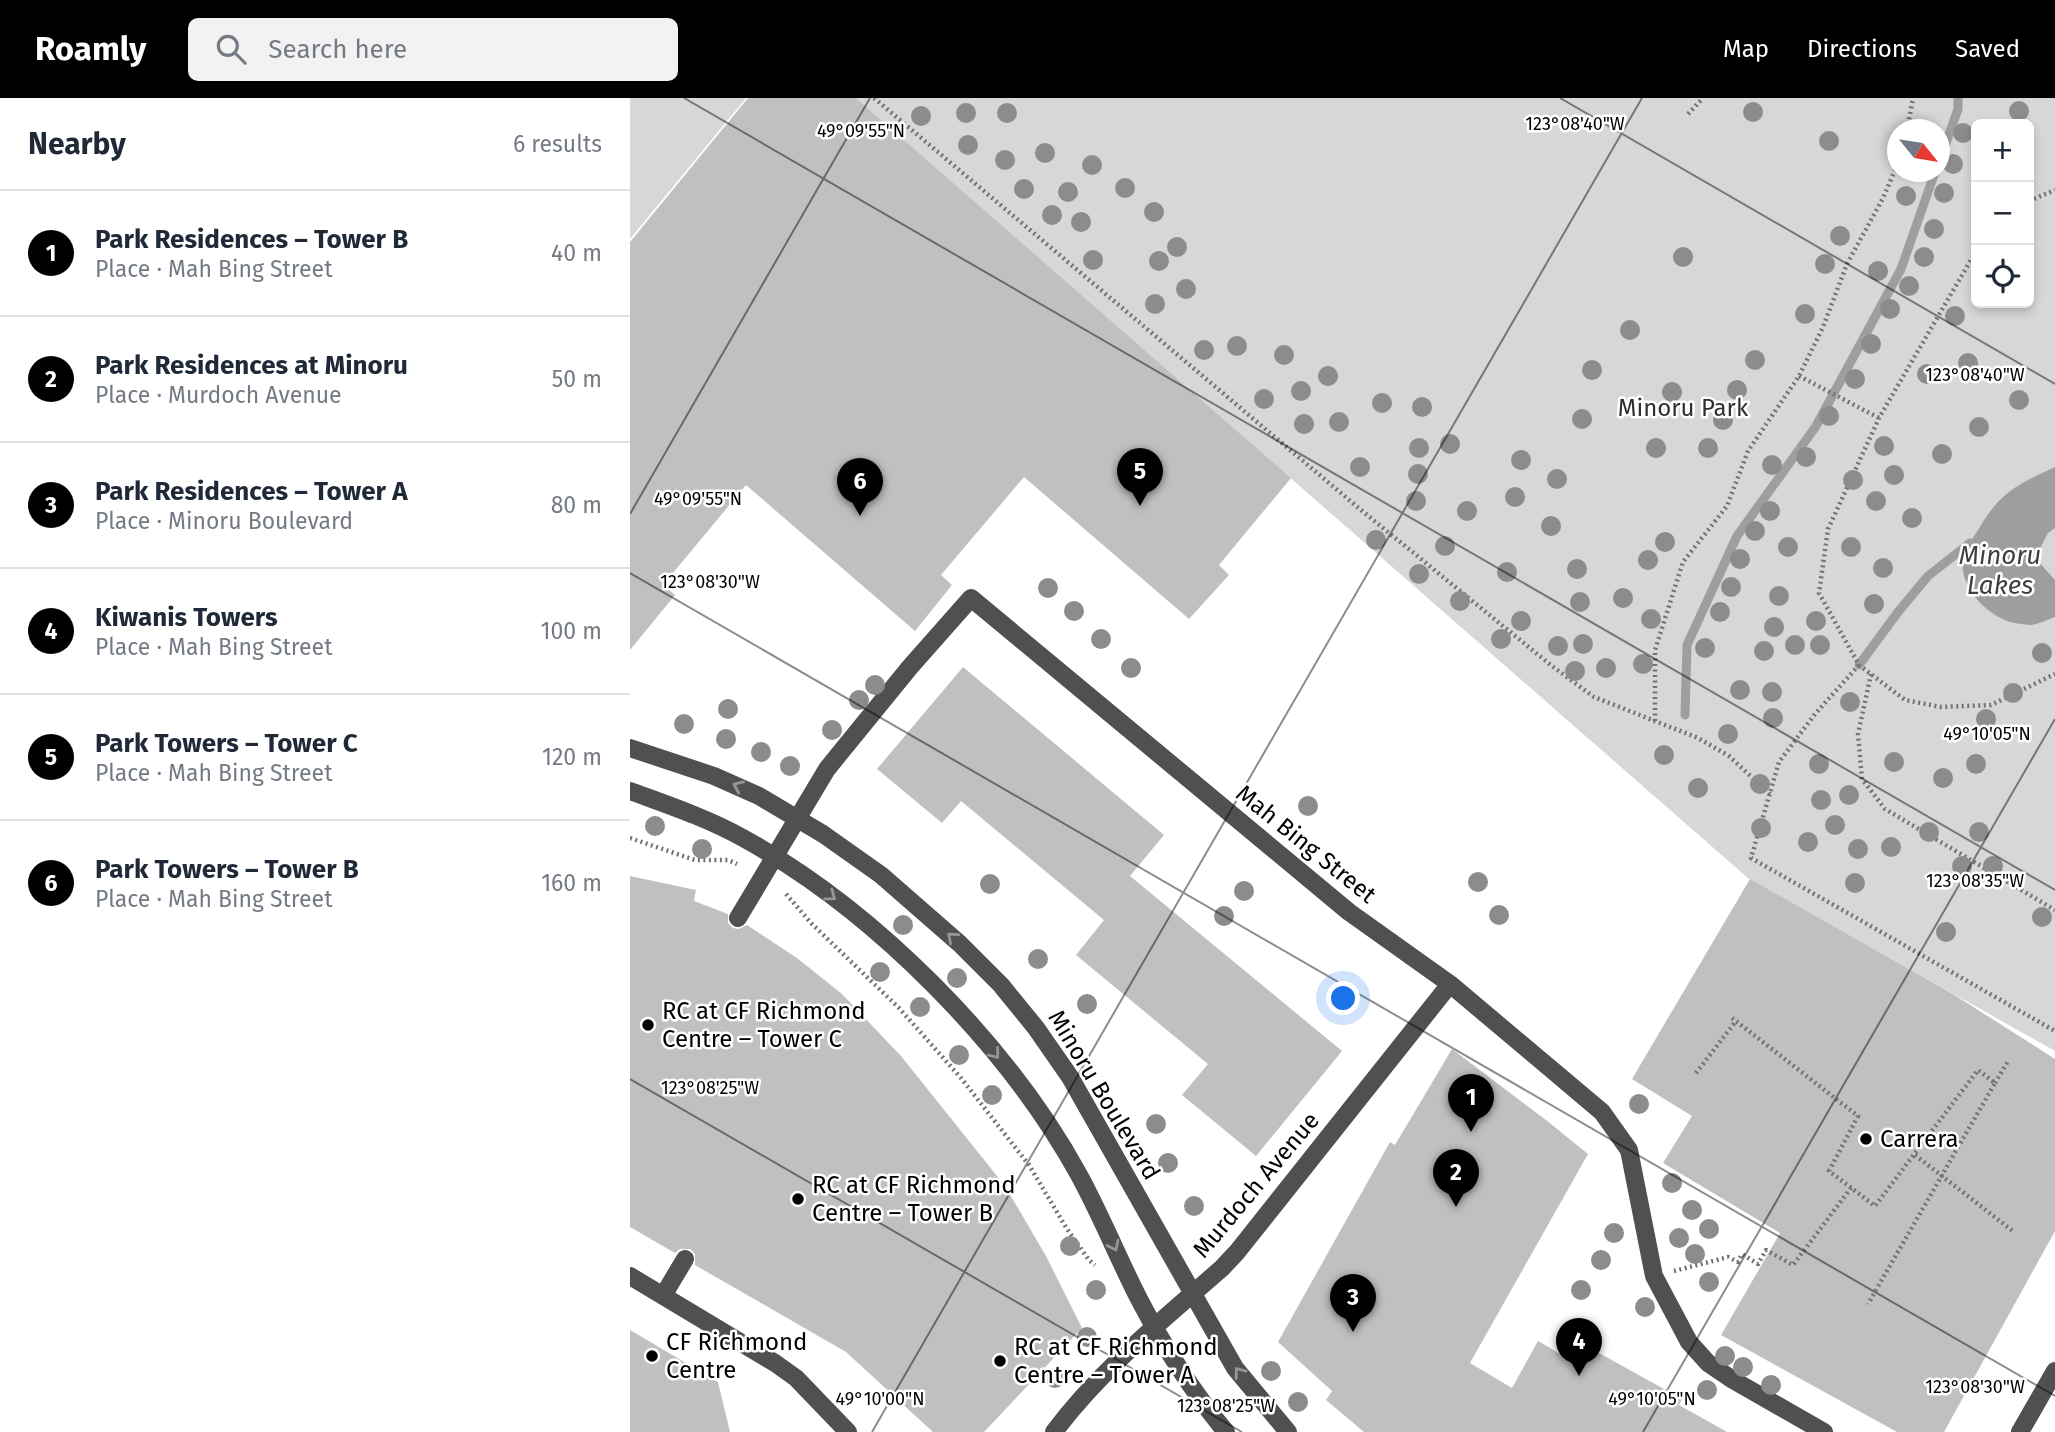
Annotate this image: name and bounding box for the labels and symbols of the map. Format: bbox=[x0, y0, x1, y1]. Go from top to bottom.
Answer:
text: 123°08'40"W bbox=[1525, 113, 1625, 135]
north arrow bbox=[1887, 119, 1950, 182]
text: 49°09'55"N bbox=[817, 120, 905, 142]
text: 123°08'40"W bbox=[1925, 364, 2025, 386]
park label: Minoru Park bbox=[1618, 394, 1749, 422]
pin: 5 bbox=[1117, 448, 1163, 506]
pin: 6 bbox=[837, 458, 883, 516]
text: 49°09'55"N bbox=[654, 488, 742, 510]
water label: Minoru Lakes bbox=[1959, 540, 2041, 601]
text: 123°08'30"W bbox=[660, 571, 760, 593]
text: 49°10'05"N bbox=[1943, 723, 2031, 745]
street label: Mah Bing Street bbox=[1231, 779, 1382, 909]
one-way arrow bbox=[733, 781, 745, 795]
text: 123°08'35"W bbox=[1926, 870, 2024, 892]
one-way arrow bbox=[823, 888, 836, 901]
one-way arrow bbox=[947, 933, 960, 945]
your location bbox=[1326, 981, 1360, 1015]
place label: RC at CF Richmond Centre – Tower C bbox=[662, 997, 866, 1053]
street label: Minoru Boulevard bbox=[1042, 1005, 1166, 1185]
marker: RC at CF Richmond Centre – Tower C bbox=[640, 1017, 656, 1033]
one-way arrow bbox=[986, 1046, 999, 1058]
pin: 1 bbox=[1448, 1074, 1494, 1132]
text: 123°08'25"W bbox=[661, 1077, 759, 1099]
street label: Murdoch Avenue bbox=[1187, 1107, 1325, 1263]
place label: Carrera bbox=[1880, 1125, 1959, 1153]
marker: Carrera bbox=[1858, 1131, 1874, 1147]
pin: 2 bbox=[1433, 1149, 1479, 1207]
place label: RC at CF Richmond Centre – Tower B bbox=[812, 1171, 1016, 1227]
marker: RC at CF Richmond Centre – Tower B bbox=[790, 1191, 806, 1207]
one-way arrow bbox=[1106, 1239, 1120, 1251]
pin: 3 bbox=[1330, 1274, 1376, 1332]
pin: 4 bbox=[1556, 1318, 1602, 1376]
place label: CF Richmond Centre bbox=[666, 1328, 807, 1384]
place label: RC at CF Richmond Centre – Tower A bbox=[1014, 1333, 1218, 1389]
marker: CF Richmond Centre bbox=[644, 1348, 660, 1364]
marker: RC at CF Richmond Centre – Tower A bbox=[992, 1353, 1008, 1369]
one-way arrow bbox=[1234, 1368, 1247, 1380]
text: 123°08'30"W bbox=[1925, 1376, 2025, 1398]
text: 49°10'00"N bbox=[836, 1388, 924, 1410]
text: 49°10'05"N bbox=[1608, 1388, 1696, 1410]
text: 123°08'25"W bbox=[1177, 1395, 1275, 1417]

